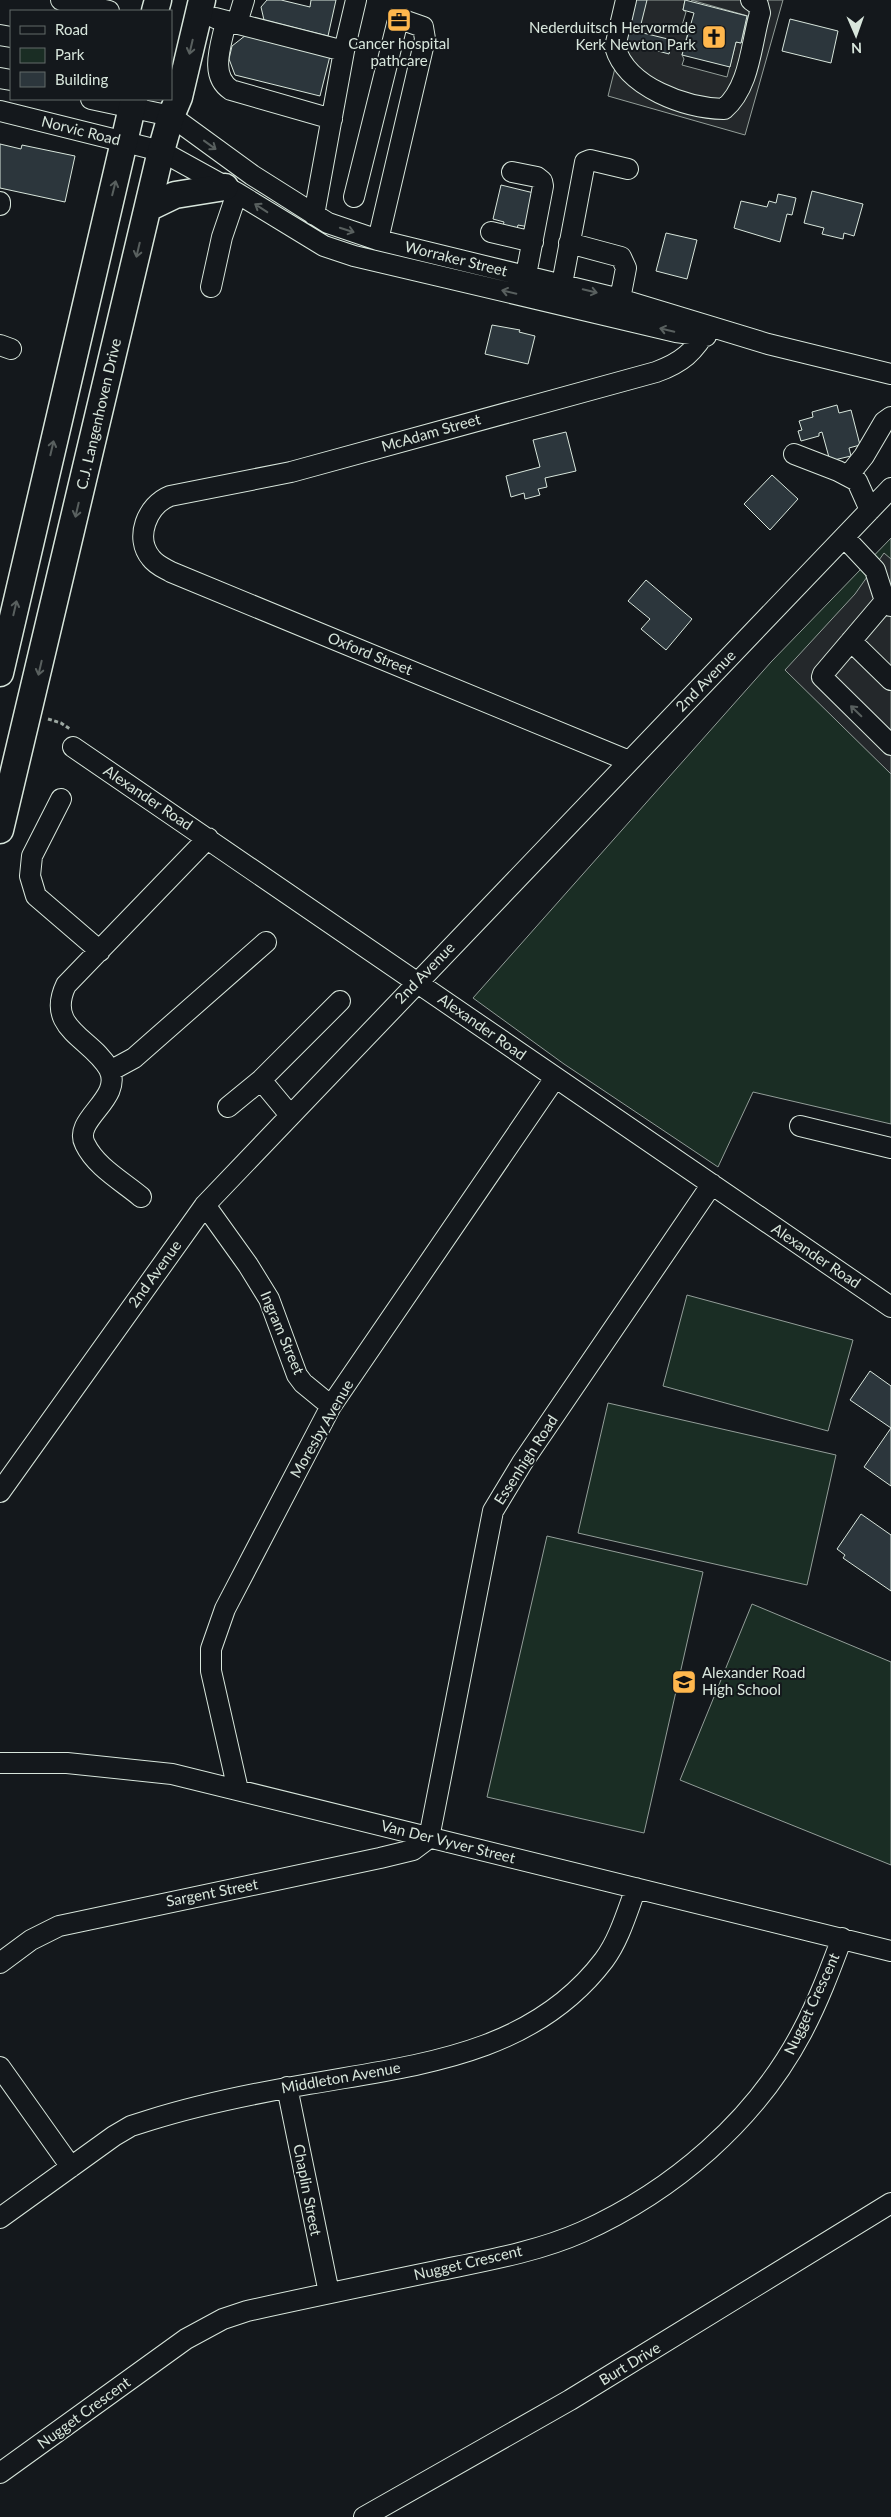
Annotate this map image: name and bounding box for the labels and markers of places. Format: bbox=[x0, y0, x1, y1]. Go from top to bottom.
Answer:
office icon: Cancer hospital pathcare bbox=[386, 7, 412, 33]
place label: Nederduitsch Hervormde Kerk Newton Park bbox=[529, 18, 696, 53]
church icon: Nederduitsch Hervormde Kerk Newton Park bbox=[701, 24, 727, 50]
place label: Cancer hospital pathcare bbox=[348, 34, 450, 69]
place label: Alexander Road High School bbox=[702, 1663, 805, 1698]
school or university icon: Alexander Road High School bbox=[671, 1669, 697, 1695]

